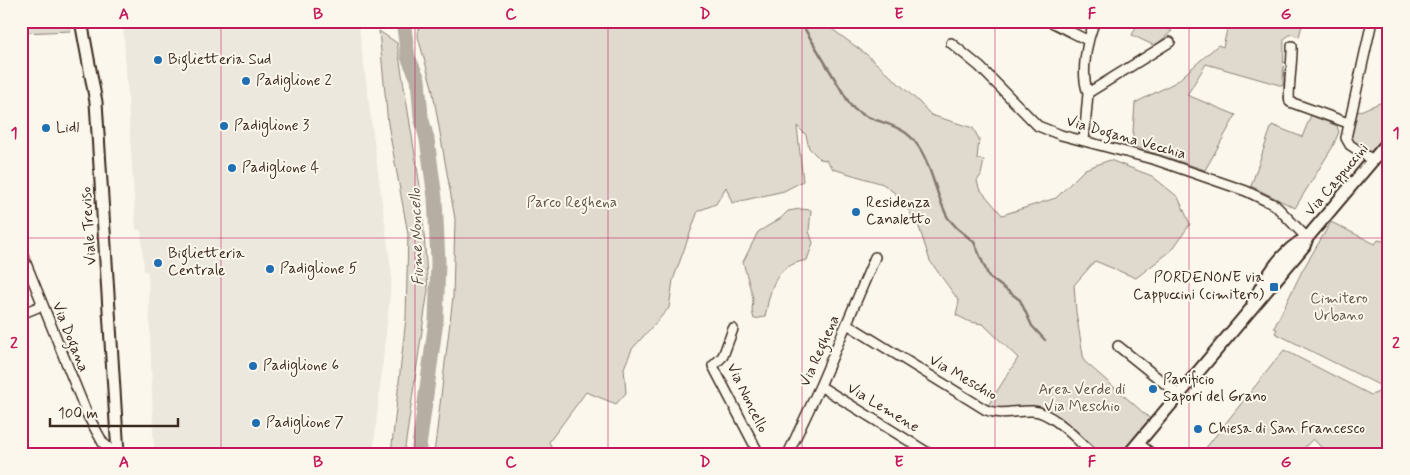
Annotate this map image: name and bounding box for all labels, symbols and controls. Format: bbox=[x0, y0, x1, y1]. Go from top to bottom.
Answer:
text: A bbox=[119, 4, 129, 25]
text: B bbox=[313, 4, 323, 25]
text: C bbox=[505, 4, 517, 25]
text: D bbox=[699, 4, 711, 25]
text: E bbox=[894, 4, 904, 25]
text: F bbox=[1088, 4, 1097, 25]
text: G bbox=[1281, 4, 1292, 25]
place label: Biglietteria Sud bbox=[168, 50, 271, 71]
marker: Biglietteria Sud bbox=[152, 54, 164, 66]
place label: Padiglione 2 bbox=[256, 71, 332, 92]
marker: Padiglione 2 bbox=[240, 75, 252, 87]
street label: Via Dogana Vecchia bbox=[1064, 111, 1188, 166]
place label: Padiglione 3 bbox=[234, 116, 310, 137]
place label: Lidl bbox=[56, 118, 79, 138]
marker: Padiglione 3 bbox=[218, 120, 230, 132]
marker: Lidl bbox=[40, 122, 52, 134]
text: 1 bbox=[10, 123, 18, 144]
text: 1 bbox=[1392, 123, 1400, 144]
street label: Via Cappuccini bbox=[1301, 139, 1373, 221]
place label: Padiglione 4 bbox=[242, 158, 320, 179]
marker: Padiglione 4 bbox=[226, 162, 238, 174]
street label: Viale Treviso bbox=[76, 186, 102, 266]
water label: Fiume Noncello bbox=[405, 187, 429, 286]
park label: Parco Reghena bbox=[527, 193, 617, 214]
place label: Residenza Canaletto bbox=[866, 193, 931, 230]
marker: Residenza Canaletto bbox=[850, 206, 862, 218]
place label: Biglietteria Centrale bbox=[168, 244, 246, 281]
marker: Biglietteria Centrale bbox=[152, 257, 164, 269]
place label: Padiglione 5 bbox=[280, 259, 358, 280]
marker: Padiglione 5 bbox=[264, 263, 276, 275]
place label: PORDENONE via Cappuccini (cimitero) bbox=[1133, 268, 1265, 305]
marker: PORDENONE via Cappuccini (cimitero) bbox=[1268, 281, 1280, 293]
park label: Cimitero Urbano bbox=[1310, 289, 1368, 326]
street label: Via Dogana bbox=[46, 299, 93, 375]
street label: Via Reghena bbox=[795, 312, 846, 390]
text: 2 bbox=[10, 333, 18, 354]
text: 2 bbox=[1392, 333, 1400, 354]
street label: Via Meschio bbox=[925, 350, 1001, 406]
place label: Padiglione 6 bbox=[263, 356, 340, 377]
marker: Padiglione 6 bbox=[247, 360, 259, 372]
street label: Via Noncello bbox=[722, 360, 772, 436]
place label: Panificio Sapori del Grano bbox=[1163, 370, 1267, 407]
street label: Via Lemene bbox=[843, 379, 923, 438]
park label: Area Verde di Via Meschio bbox=[1038, 380, 1126, 417]
marker: Panificio Sapori del Grano bbox=[1147, 383, 1159, 395]
scale bar bbox=[50, 395, 178, 427]
text: 100 m bbox=[58, 404, 98, 424]
place label: Padiglione 7 bbox=[266, 413, 344, 434]
marker: Padiglione 7 bbox=[250, 417, 262, 429]
place label: Chiesa di San Francesco bbox=[1208, 419, 1365, 439]
marker: Chiesa di San Francesco bbox=[1192, 423, 1204, 435]
text: A bbox=[119, 452, 129, 473]
text: B bbox=[313, 452, 323, 473]
text: C bbox=[505, 452, 517, 473]
text: D bbox=[699, 452, 711, 473]
text: E bbox=[894, 452, 904, 473]
text: F bbox=[1088, 452, 1097, 473]
text: G bbox=[1281, 452, 1292, 473]

